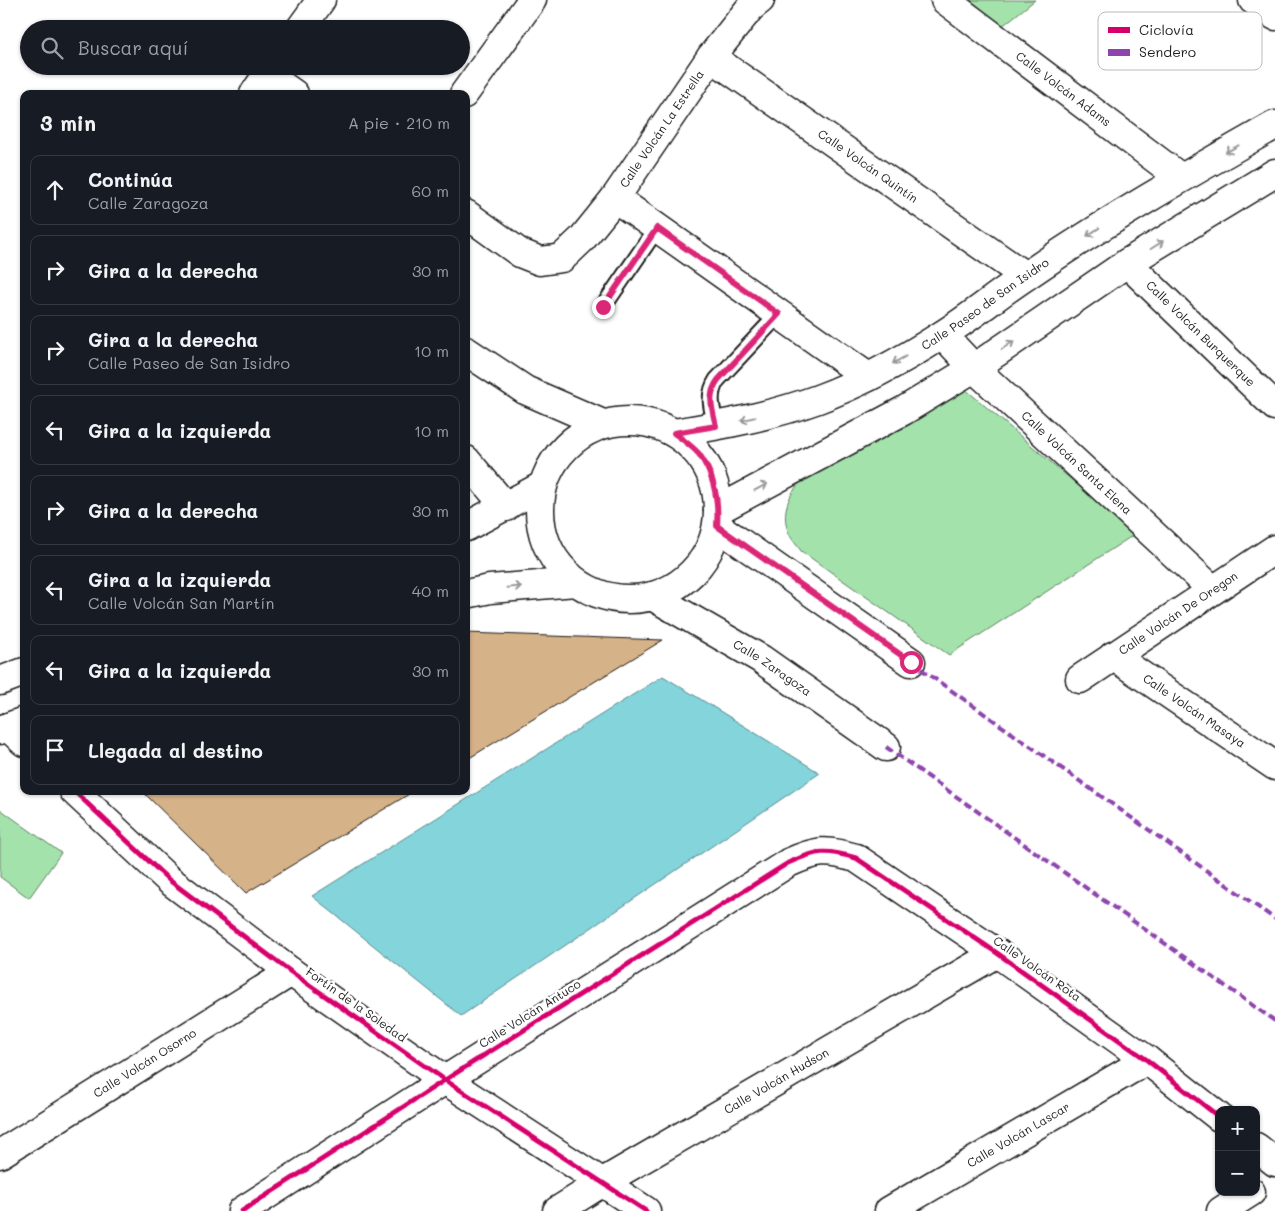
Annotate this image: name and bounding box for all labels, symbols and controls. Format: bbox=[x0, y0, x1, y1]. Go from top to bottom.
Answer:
legend bbox=[1098, 12, 1262, 70]
search box bbox=[20, 20, 470, 75]
text: Ciclovía bbox=[1139, 20, 1194, 39]
icon: search bbox=[38, 34, 66, 62]
text: Buscar aquí bbox=[78, 35, 188, 60]
text: Sendero bbox=[1139, 42, 1196, 61]
street label: Calle Volcán Adams bbox=[1013, 47, 1115, 129]
street label: Calle Volcán La Estrella bbox=[615, 67, 707, 190]
text: 3 min bbox=[40, 109, 96, 136]
text: A pie · 210 m bbox=[348, 112, 450, 133]
street label: Calle Volcán Quintín bbox=[815, 125, 921, 206]
one-way arrow bbox=[1225, 144, 1240, 154]
text: Continúa bbox=[88, 167, 173, 192]
icon: ahead bbox=[41, 176, 69, 204]
text: 60 m bbox=[412, 180, 449, 201]
text: Calle Zaragoza bbox=[88, 192, 209, 213]
one-way arrow bbox=[1086, 227, 1100, 238]
one-way arrow bbox=[1150, 239, 1164, 249]
street label: Calle Paseo de San Isidro bbox=[918, 254, 1052, 353]
icon: right bbox=[41, 256, 69, 284]
text: Gira a la derecha bbox=[88, 258, 258, 283]
text: 30 m bbox=[412, 260, 449, 281]
street label: Calle Volcán Burquerque bbox=[1143, 277, 1259, 390]
route end bbox=[592, 296, 615, 319]
text: Gira a la derecha bbox=[88, 327, 258, 352]
icon: right bbox=[41, 336, 69, 364]
text: 10 m bbox=[414, 340, 449, 361]
one-way arrow bbox=[1001, 340, 1015, 350]
text: Calle Paseo de San Isidro bbox=[88, 352, 290, 373]
one-way arrow bbox=[892, 355, 906, 365]
street label: Calle Volcán Santa Elena bbox=[1018, 407, 1136, 518]
one-way arrow bbox=[741, 415, 757, 425]
icon: left bbox=[41, 416, 69, 444]
text: Gira a la izquierda bbox=[88, 418, 271, 443]
text: 10 m bbox=[414, 420, 449, 441]
one-way arrow bbox=[754, 482, 769, 492]
icon: right bbox=[41, 496, 69, 524]
text: Gira a la derecha bbox=[88, 498, 258, 523]
text: 30 m bbox=[412, 500, 449, 521]
text: Gira a la izquierda bbox=[88, 567, 271, 592]
street label: Calle Volcán De Oregon bbox=[1115, 567, 1240, 658]
icon: left bbox=[41, 576, 69, 604]
text: 40 m bbox=[412, 580, 449, 601]
one-way arrow bbox=[506, 582, 522, 592]
text: Calle Volcán San Martín bbox=[88, 592, 274, 613]
street label: Calle Zaragoza bbox=[730, 636, 815, 699]
route start bbox=[900, 651, 923, 674]
icon: left bbox=[41, 656, 69, 684]
text: Gira a la izquierda bbox=[88, 658, 271, 683]
text: 30 m bbox=[412, 660, 449, 681]
street label: Calle Volcán Masaya bbox=[1140, 670, 1249, 751]
icon: arrive bbox=[41, 736, 69, 764]
text: Llegada al destino bbox=[88, 738, 263, 763]
street label: Calle Volcán Rota bbox=[990, 932, 1085, 1004]
street label: Fortín de la Soledad bbox=[303, 963, 410, 1045]
street label: Calle Volcán Antuco bbox=[476, 975, 583, 1051]
street label: Calle Volcán Osorno bbox=[90, 1024, 199, 1101]
street label: Calle Volcán Hudson bbox=[721, 1044, 831, 1117]
street label: Calle Volcán Lascar bbox=[964, 1098, 1072, 1171]
map controls bbox=[1215, 1106, 1260, 1196]
button: + bbox=[1215, 1106, 1260, 1151]
button: − bbox=[1215, 1151, 1260, 1196]

